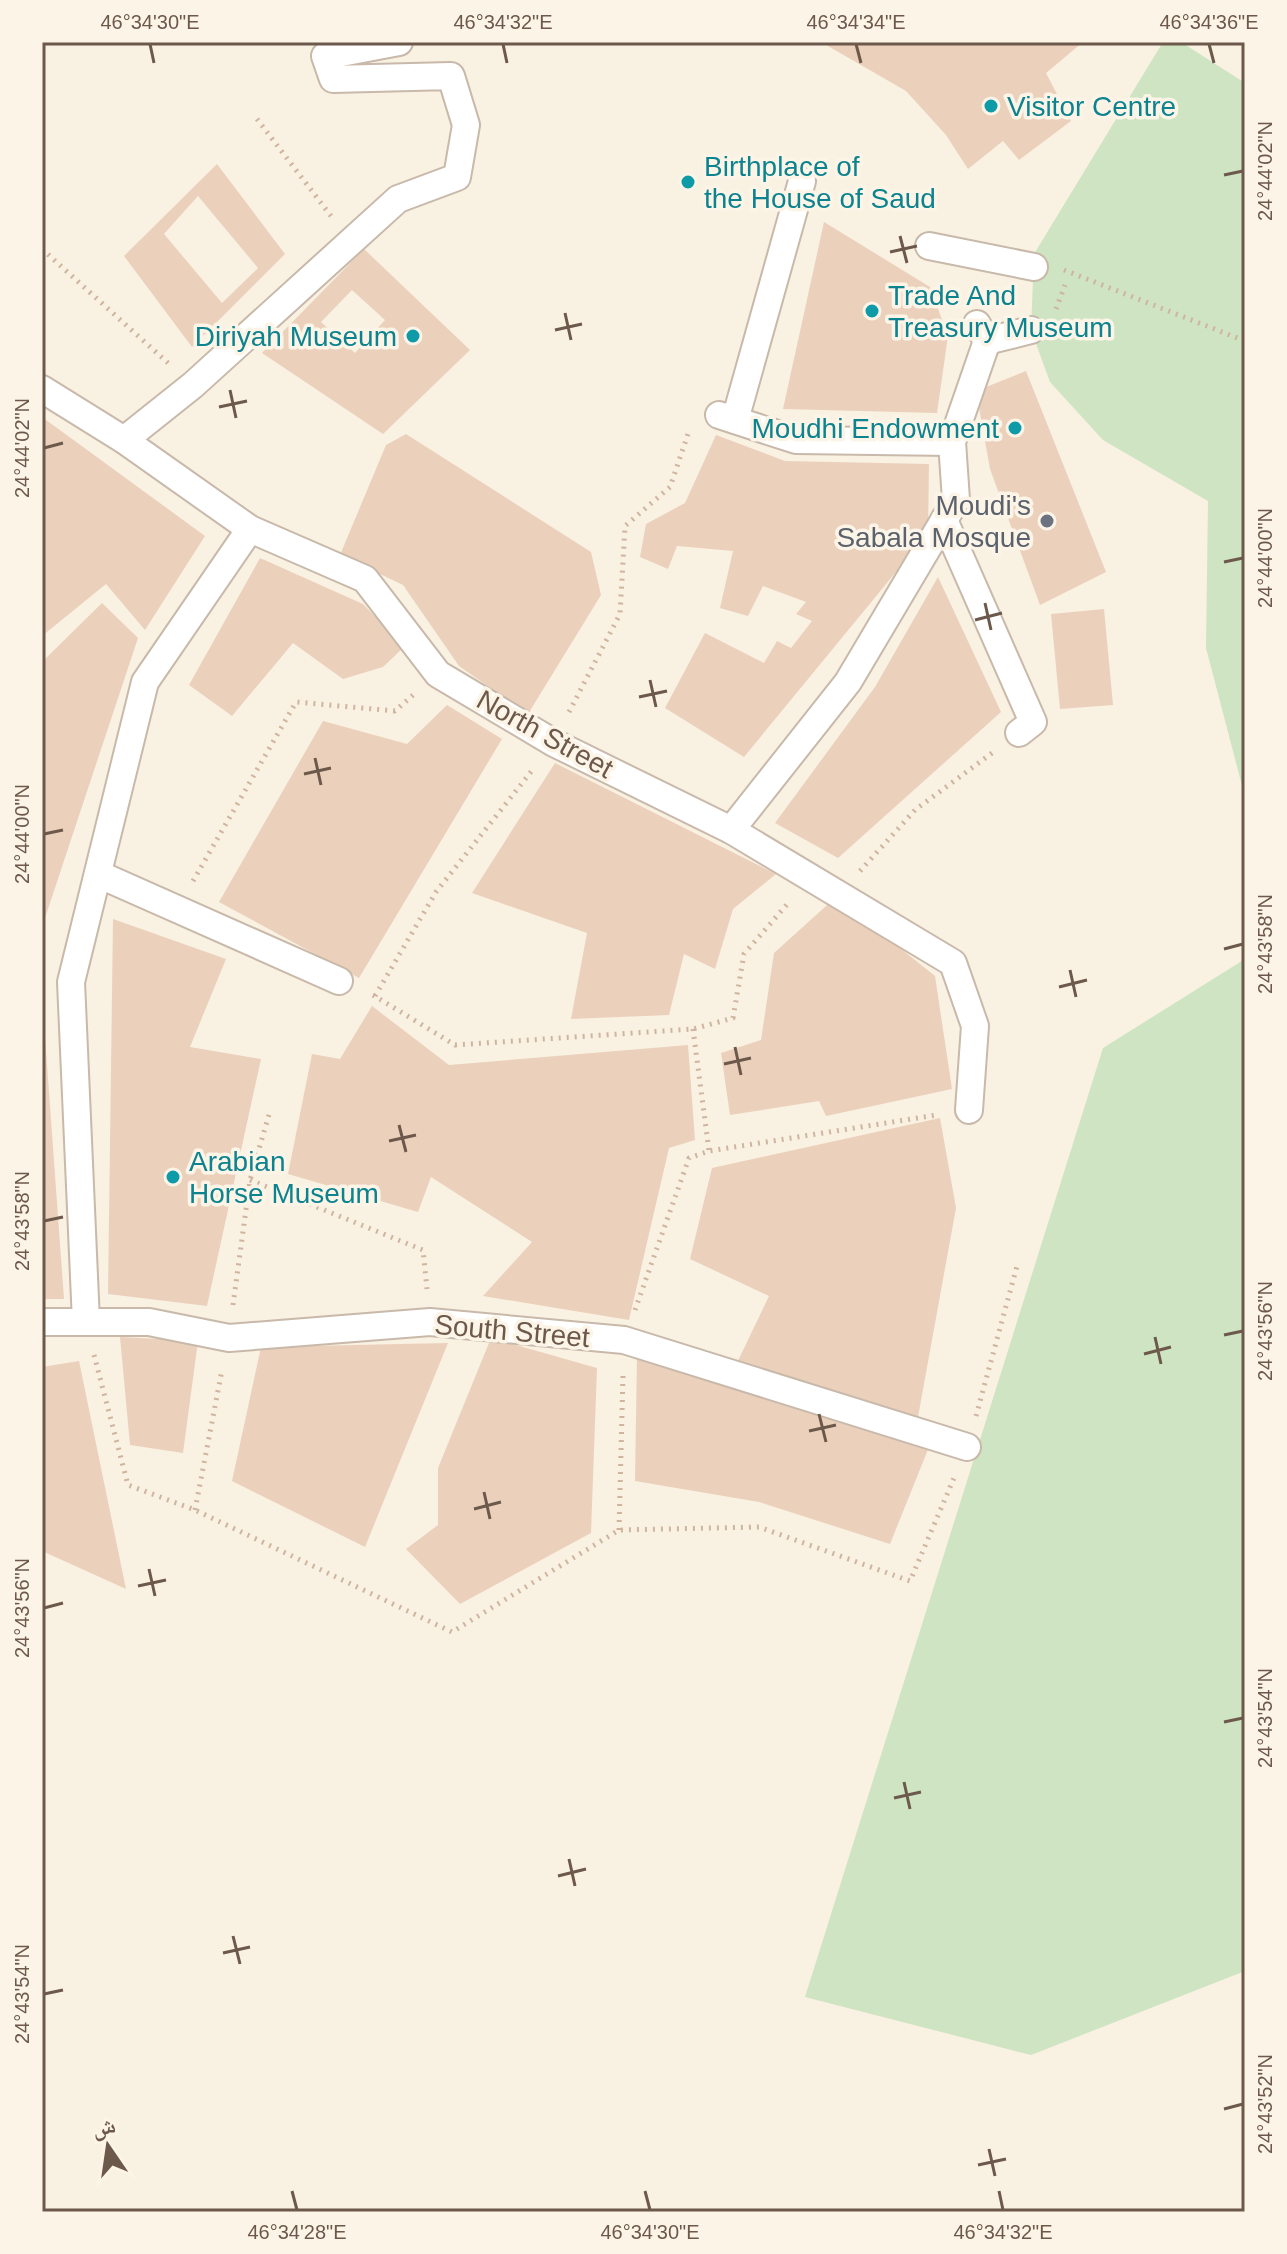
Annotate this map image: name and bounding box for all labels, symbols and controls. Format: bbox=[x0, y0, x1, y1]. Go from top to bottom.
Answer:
text: 46°34'30"E bbox=[101, 11, 200, 33]
text: 46°34'32"E bbox=[454, 11, 553, 33]
text: 46°34'34"E bbox=[807, 11, 906, 33]
text: 46°34'36"E bbox=[1160, 11, 1259, 33]
place label: Visitor Centre bbox=[1007, 91, 1176, 122]
marker: Visitor Centre bbox=[982, 97, 1000, 115]
text: 24°44'02"N bbox=[1254, 121, 1276, 221]
place label: Birthplace of the House of Saud bbox=[704, 151, 936, 214]
marker: Birthplace of the House of Saud bbox=[679, 173, 697, 191]
place label: Trade And Treasury Museum bbox=[888, 280, 1113, 343]
marker: Trade And Treasury Museum bbox=[863, 302, 881, 320]
place label: Diriyah Museum bbox=[195, 321, 397, 352]
marker: Diriyah Museum bbox=[404, 327, 422, 345]
text: 24°44'02"N bbox=[11, 398, 33, 498]
place label: Moudhi Endowment bbox=[752, 413, 999, 444]
marker: Moudhi Endowment bbox=[1006, 419, 1024, 437]
place label: Moudi's Sabala Mosque bbox=[836, 490, 1031, 553]
text: 24°44'00"N bbox=[1254, 508, 1276, 608]
marker: Moudi's Sabala Mosque bbox=[1038, 512, 1056, 530]
street label: North Street bbox=[471, 684, 619, 784]
text: 24°44'00"N bbox=[11, 784, 33, 884]
text: 24°43'58"N bbox=[1254, 894, 1276, 994]
place label: Arabian Horse Museum bbox=[189, 1146, 379, 1209]
marker: Arabian Horse Museum bbox=[164, 1168, 182, 1186]
text: 24°43'58"N bbox=[11, 1171, 33, 1271]
text: 24°43'56"N bbox=[1254, 1281, 1276, 1381]
street label: South Street bbox=[433, 1309, 591, 1353]
text: 24°43'56"N bbox=[11, 1558, 33, 1658]
text: 24°43'54"N bbox=[1254, 1668, 1276, 1768]
text: 24°43'54"N bbox=[11, 1944, 33, 2044]
text: 24°43'52"N bbox=[1254, 2054, 1276, 2154]
north arrow bbox=[68, 2106, 148, 2186]
text: ش bbox=[89, 2112, 118, 2143]
text: 46°34'28"E bbox=[248, 2221, 347, 2243]
text: 46°34'30"E bbox=[601, 2221, 700, 2243]
text: 46°34'32"E bbox=[954, 2221, 1053, 2243]

